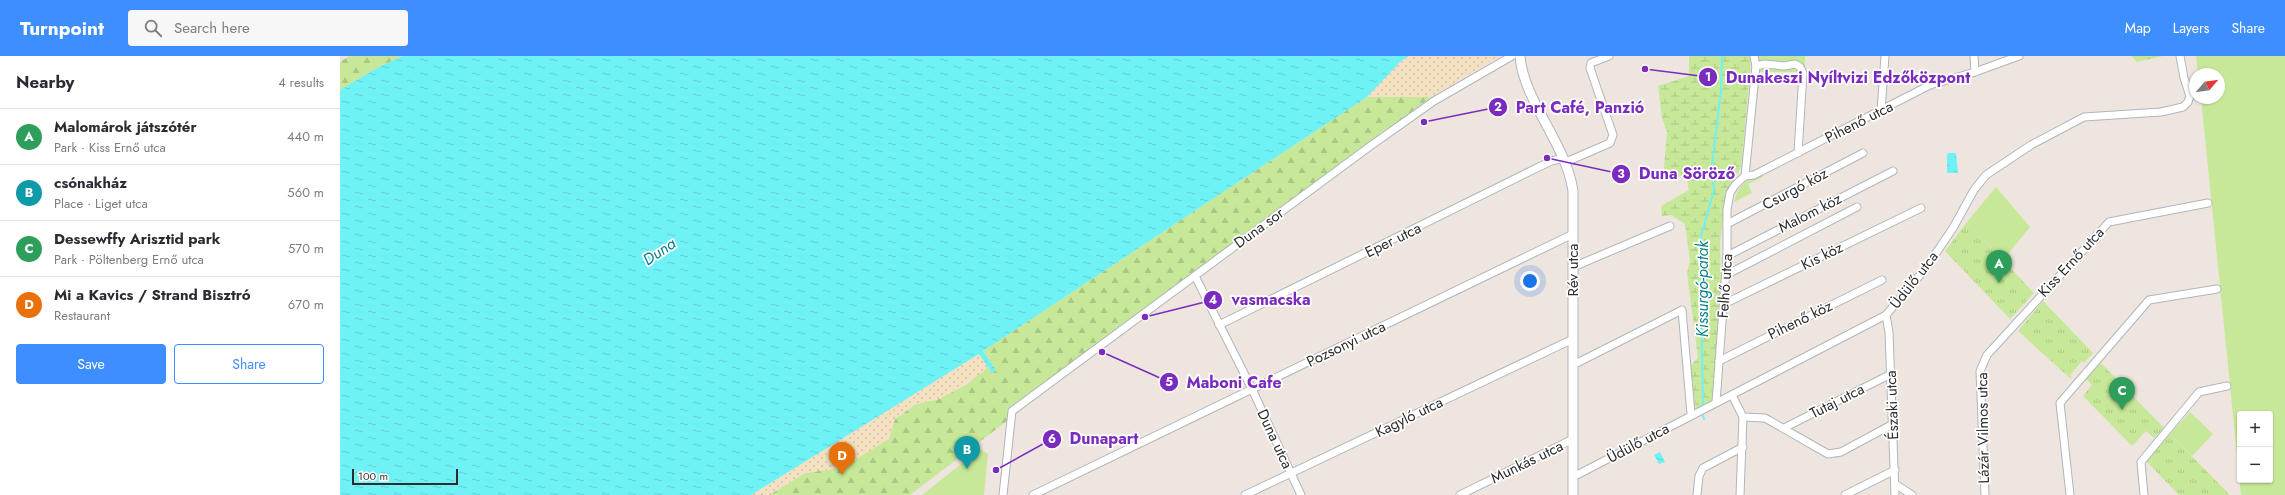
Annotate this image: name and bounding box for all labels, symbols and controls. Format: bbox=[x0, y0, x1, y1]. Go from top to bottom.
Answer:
search box bbox=[128, 10, 408, 46]
text: Turnpoint bbox=[20, 15, 104, 42]
icon: search bbox=[142, 17, 164, 39]
text: Search here bbox=[174, 17, 250, 39]
text: Map bbox=[2125, 18, 2151, 38]
text: Layers bbox=[2173, 18, 2209, 38]
text: Share bbox=[2231, 18, 2265, 38]
callout: Dunakeszi Nyíltvizi Edzőközpont bbox=[1698, 63, 1978, 91]
text: Dunakeszi Nyíltvizi Edzőközpont bbox=[1726, 66, 1971, 89]
text: 1 bbox=[1705, 68, 1711, 86]
north arrow bbox=[2189, 68, 2225, 104]
text: Nearby bbox=[16, 70, 74, 94]
text: 4 results bbox=[278, 73, 324, 92]
callout: Part Café, Panzió bbox=[1488, 93, 1652, 121]
street label: Pihenő utca bbox=[1821, 95, 1897, 149]
text: Part Café, Panzió bbox=[1516, 96, 1644, 119]
text: 2 bbox=[1494, 98, 1502, 116]
text: Malomárok játszótér bbox=[54, 116, 197, 138]
text: A bbox=[24, 127, 34, 146]
text: 440 m bbox=[287, 127, 324, 146]
text: Park · Kiss Ernő utca bbox=[54, 138, 166, 157]
callout: Duna Söröző bbox=[1611, 160, 1743, 188]
text: Duna Söröző bbox=[1639, 162, 1735, 185]
street label: Csurgó köz bbox=[1758, 162, 1832, 216]
text: 3 bbox=[1617, 165, 1625, 183]
text: csónakház bbox=[54, 172, 127, 194]
text: B bbox=[25, 183, 33, 202]
text: 560 m bbox=[287, 183, 324, 202]
street label: Malom köz bbox=[1775, 188, 1846, 238]
text: Place · Liget utca bbox=[54, 194, 148, 213]
street label: Duna sor bbox=[1229, 202, 1289, 254]
street label: Eper utca bbox=[1361, 217, 1425, 263]
street label: Kiss Ernő utca bbox=[2033, 222, 2109, 302]
text: Dessewffy Arisztid park bbox=[54, 228, 221, 250]
water label: Duna bbox=[638, 232, 681, 271]
street label: Kis köz bbox=[1797, 236, 1847, 276]
text: C bbox=[24, 239, 34, 258]
text: 570 m bbox=[288, 239, 324, 258]
water label: Kissurgó-patak bbox=[1691, 240, 1714, 337]
street label: Rév utca bbox=[1562, 243, 1584, 297]
street label: Üdülő utca bbox=[1884, 247, 1944, 313]
text: Park · Pöltenberg Ernő utca bbox=[54, 250, 204, 269]
pin: A bbox=[1986, 250, 2012, 283]
street label: Felhő utca bbox=[1712, 253, 1738, 319]
your location bbox=[1520, 271, 1540, 291]
text: Mi a Kavics / Strand Bisztró bbox=[54, 284, 251, 306]
callout: vasmacska bbox=[1203, 286, 1319, 314]
text: vasmacska bbox=[1230, 288, 1311, 311]
text: 4 bbox=[1209, 291, 1217, 309]
text: D bbox=[24, 295, 34, 314]
text: 670 m bbox=[288, 295, 324, 314]
street label: Pihenő köz bbox=[1764, 295, 1836, 345]
text: Restaurant bbox=[54, 306, 110, 325]
street label: Pozsonyi utca bbox=[1303, 315, 1389, 373]
button: Save bbox=[16, 344, 166, 384]
button: Share bbox=[174, 344, 324, 384]
callout: Maboni Cafe bbox=[1159, 368, 1290, 396]
street label: Északi utca bbox=[1880, 370, 1904, 440]
text: Maboni Cafe bbox=[1186, 371, 1282, 394]
street label: Lázár Vilmos utca bbox=[1971, 372, 1995, 484]
text: 5 bbox=[1165, 373, 1173, 391]
pin: C bbox=[2109, 377, 2135, 410]
street label: Tutaj utca bbox=[1806, 378, 1868, 424]
street label: Kagyló utca bbox=[1371, 391, 1447, 443]
street label: Duna utca bbox=[1252, 406, 1298, 472]
map controls bbox=[2237, 411, 2273, 483]
button: + bbox=[2237, 411, 2273, 447]
street label: Üdülő utca bbox=[1603, 417, 1673, 469]
callout: Dunapart bbox=[1042, 425, 1147, 453]
text: Dunapart bbox=[1070, 427, 1139, 450]
text: 6 bbox=[1048, 430, 1056, 448]
street label: Munkás utca bbox=[1487, 435, 1567, 489]
pin: B bbox=[954, 436, 980, 469]
pin: D bbox=[829, 442, 855, 475]
button: − bbox=[2237, 447, 2273, 483]
scale bar bbox=[352, 467, 458, 486]
text: 100 m bbox=[358, 468, 388, 484]

